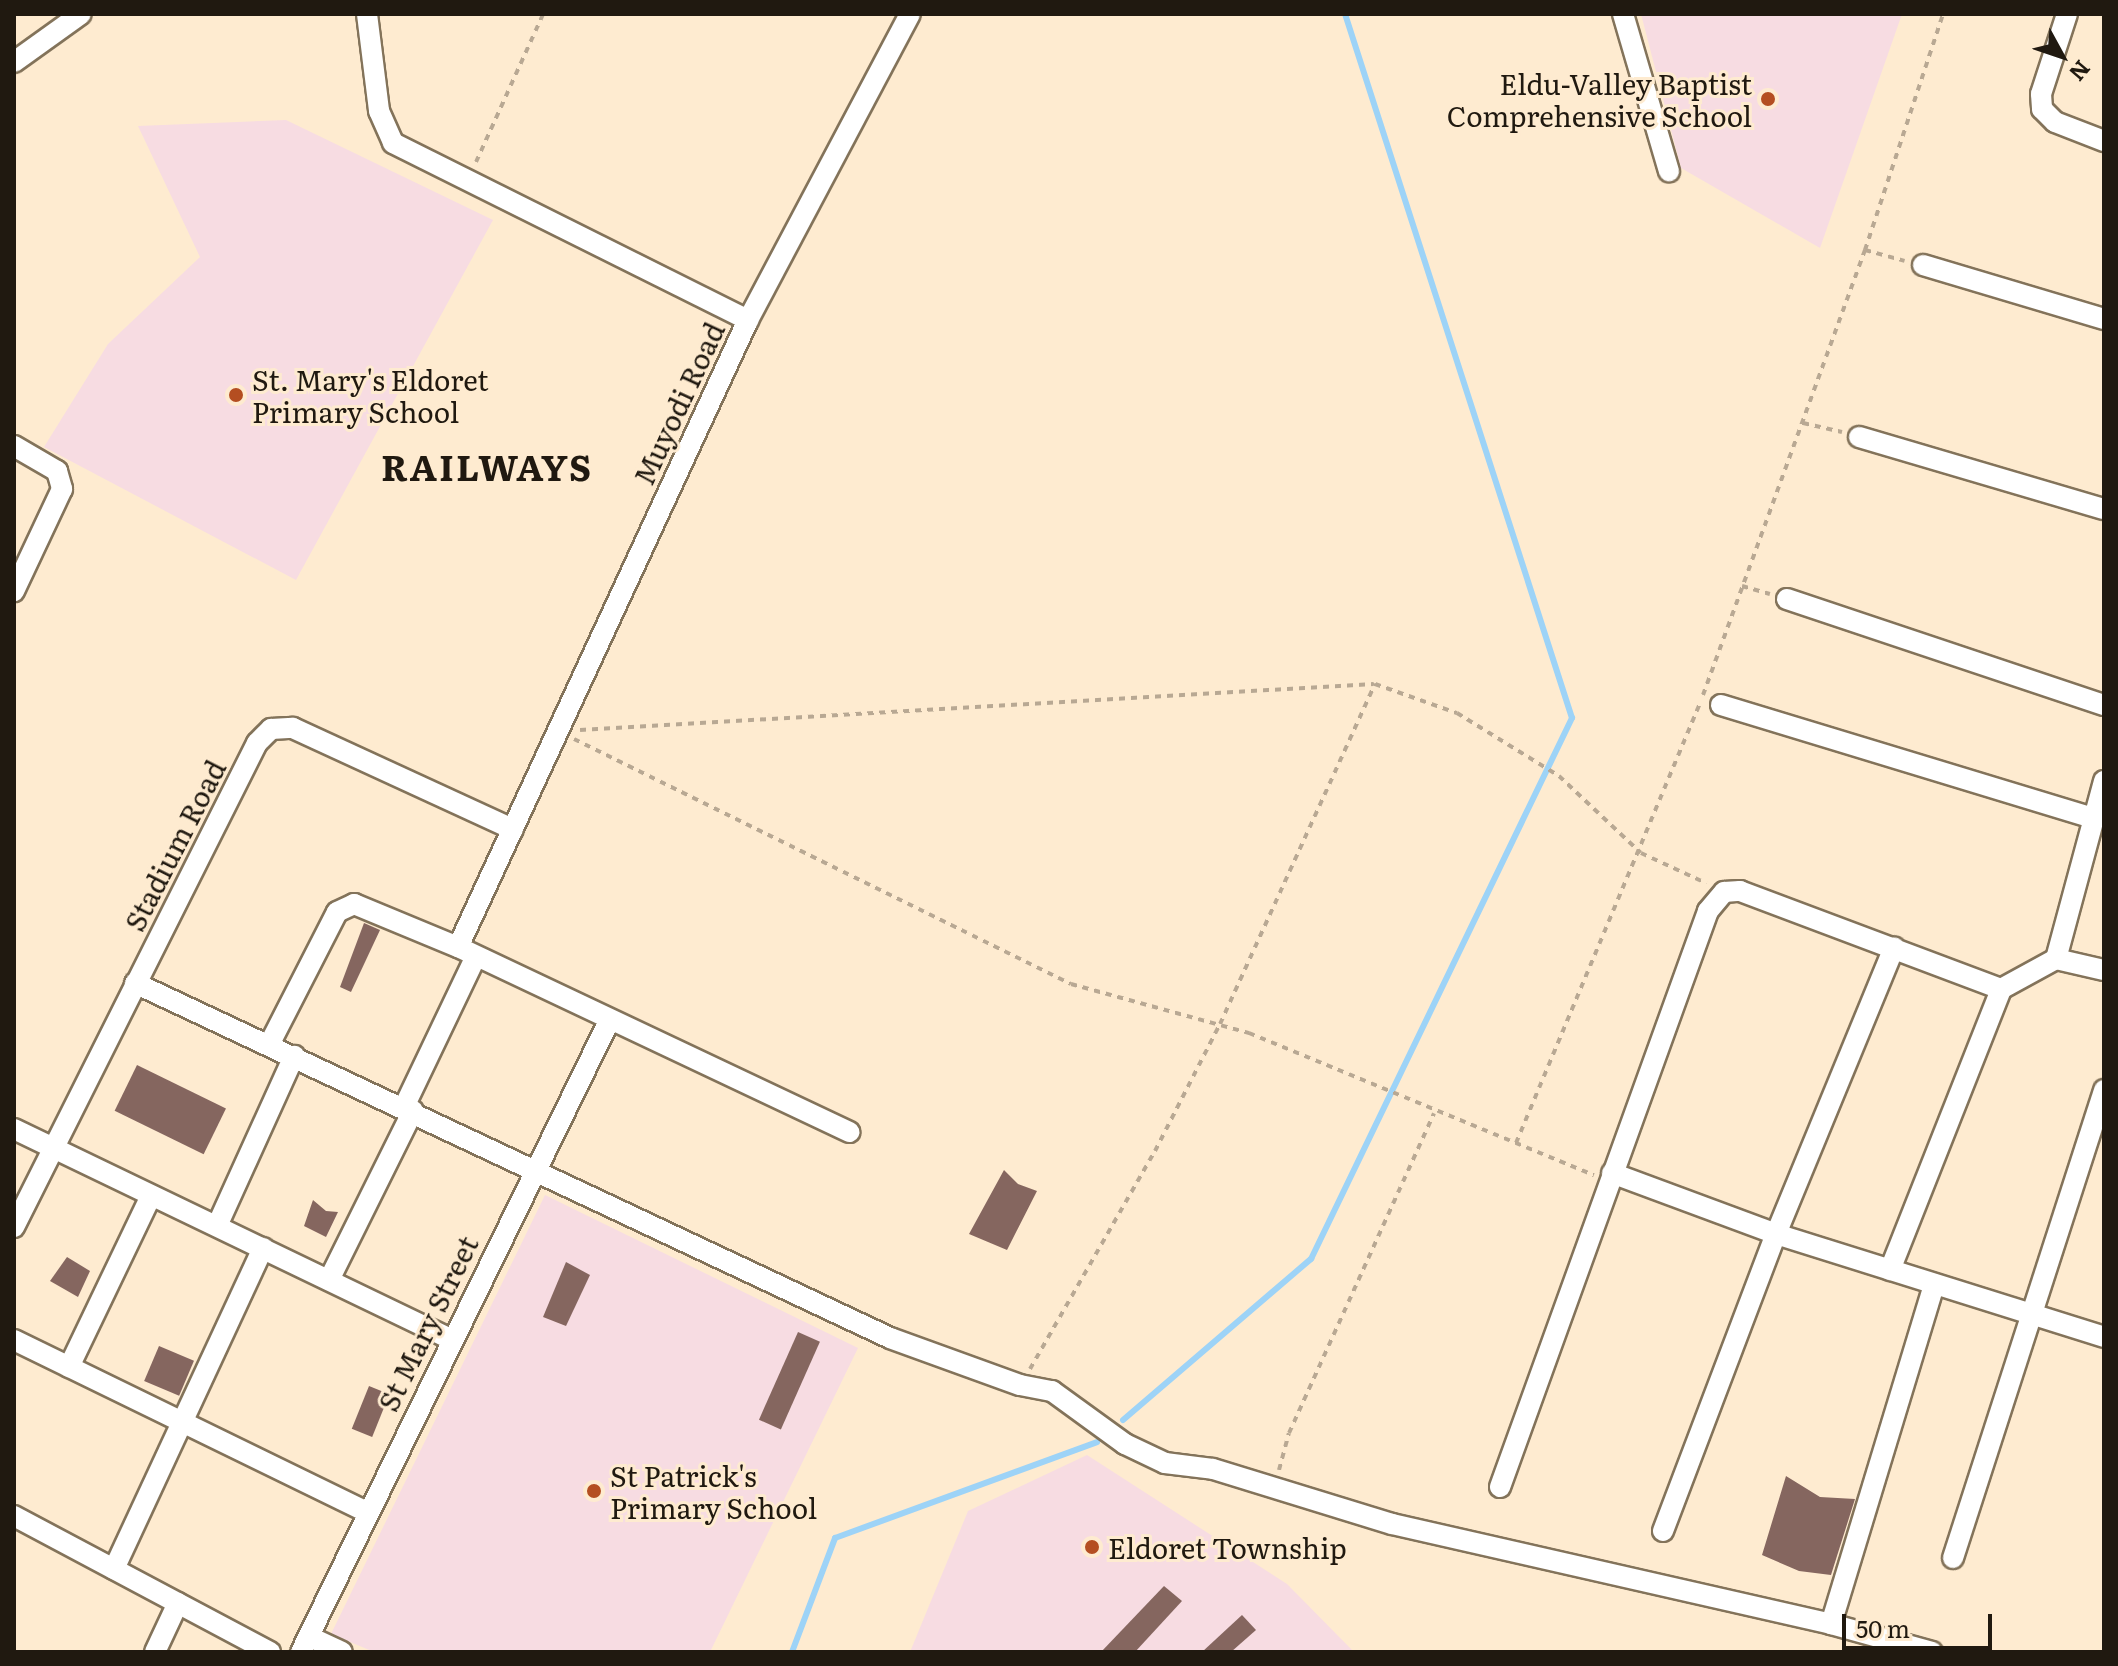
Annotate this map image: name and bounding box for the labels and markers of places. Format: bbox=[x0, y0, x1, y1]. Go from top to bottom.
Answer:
place label: Eldu-Valley Baptist Comprehensive School bbox=[1447, 66, 1752, 132]
marker: Eldu-Valley Baptist Comprehensive School bbox=[1759, 90, 1777, 108]
place label: St. Mary's Eldoret Primary School bbox=[252, 362, 489, 428]
marker: St. Mary's Eldoret Primary School bbox=[227, 386, 245, 404]
place label: St Patrick's Primary School bbox=[610, 1458, 817, 1524]
marker: St Patrick's Primary School bbox=[585, 1482, 603, 1500]
place label: Eldoret Township bbox=[1108, 1530, 1347, 1564]
marker: Eldoret Township bbox=[1083, 1538, 1101, 1556]

